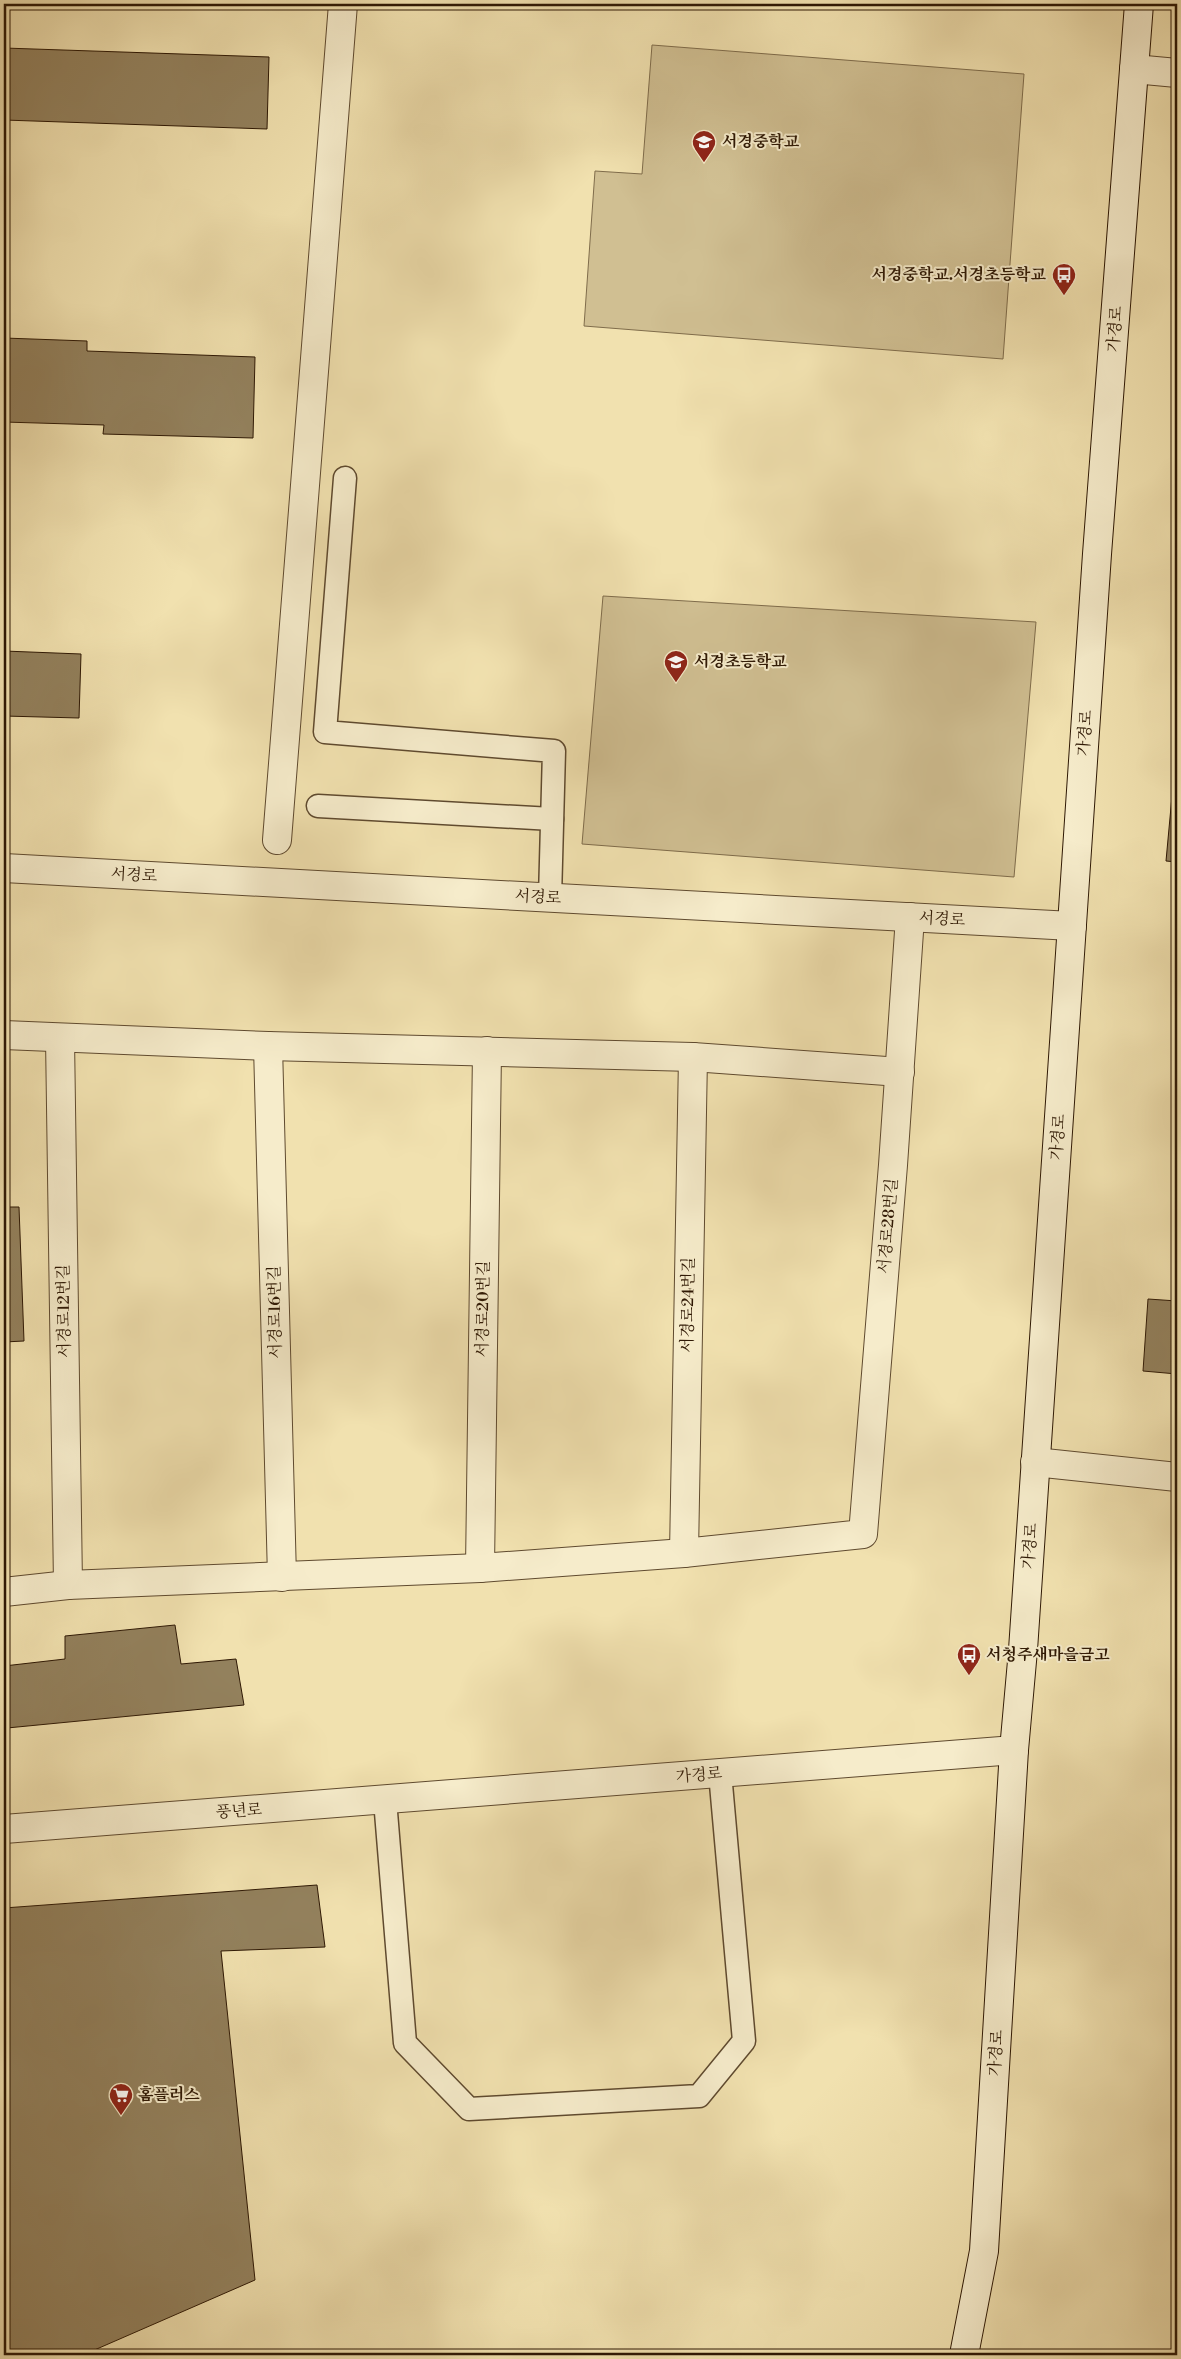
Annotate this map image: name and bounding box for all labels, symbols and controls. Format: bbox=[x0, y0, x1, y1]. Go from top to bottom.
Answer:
school or university icon: 서경중학교 bbox=[691, 129, 717, 163]
place label: 서경중학교 bbox=[722, 132, 800, 152]
bus stop icon: 서경중학교.서경초등학교 bbox=[1051, 262, 1077, 296]
place label: 서경중학교.서경초등학교 bbox=[872, 265, 1047, 285]
street label: 가경로 bbox=[1103, 305, 1127, 353]
school or university icon: 서경초등학교 bbox=[663, 649, 689, 683]
place label: 서경초등학교 bbox=[694, 652, 787, 672]
street label: 가경로 bbox=[1073, 709, 1097, 757]
street label: 서경로 bbox=[110, 864, 158, 886]
street label: 서경로 bbox=[514, 886, 562, 908]
street label: 서경로 bbox=[918, 908, 966, 930]
street label: 가경로 bbox=[1046, 1113, 1070, 1161]
street label: 서경로28번길 bbox=[874, 1177, 902, 1275]
street label: 서경로24번길 bbox=[677, 1257, 699, 1353]
street label: 서경로20번길 bbox=[472, 1260, 494, 1358]
street label: 서경로12번길 bbox=[53, 1264, 75, 1358]
street label: 서경로16번길 bbox=[264, 1265, 286, 1359]
street label: 가경로 bbox=[1018, 1522, 1042, 1570]
bus stop icon: 서청주새마을금고 bbox=[956, 1642, 982, 1676]
place label: 서청주새마을금고 bbox=[986, 1645, 1110, 1665]
street label: 가경로 bbox=[675, 1763, 724, 1787]
street label: 풍년로 bbox=[215, 1799, 263, 1823]
street label: 가경로 bbox=[985, 2029, 1007, 2077]
supermarket icon: 홈플러스 bbox=[108, 2082, 134, 2116]
place label: 홈플러스 bbox=[138, 2085, 200, 2105]

